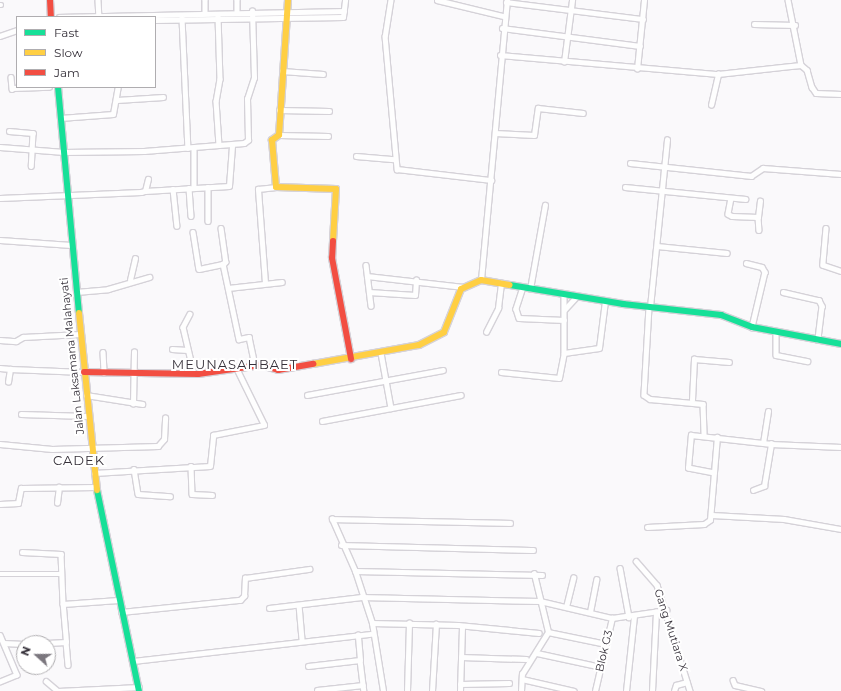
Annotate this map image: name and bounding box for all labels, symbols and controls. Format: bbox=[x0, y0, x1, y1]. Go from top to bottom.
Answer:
legend bbox=[16, 16, 156, 88]
text: Fast bbox=[54, 25, 79, 40]
text: Slow bbox=[54, 45, 83, 60]
text: Jam bbox=[54, 65, 80, 80]
street label: Jalan Laksamana Malahayati bbox=[57, 277, 87, 435]
district label: MEUNASAHBAET bbox=[172, 356, 298, 372]
district label: CADEK bbox=[53, 452, 105, 468]
street label: Gang Mutiara X bbox=[652, 587, 690, 673]
street label: Blok G3 bbox=[593, 629, 615, 673]
north arrow bbox=[16, 635, 56, 675]
text: N bbox=[18, 644, 34, 658]

